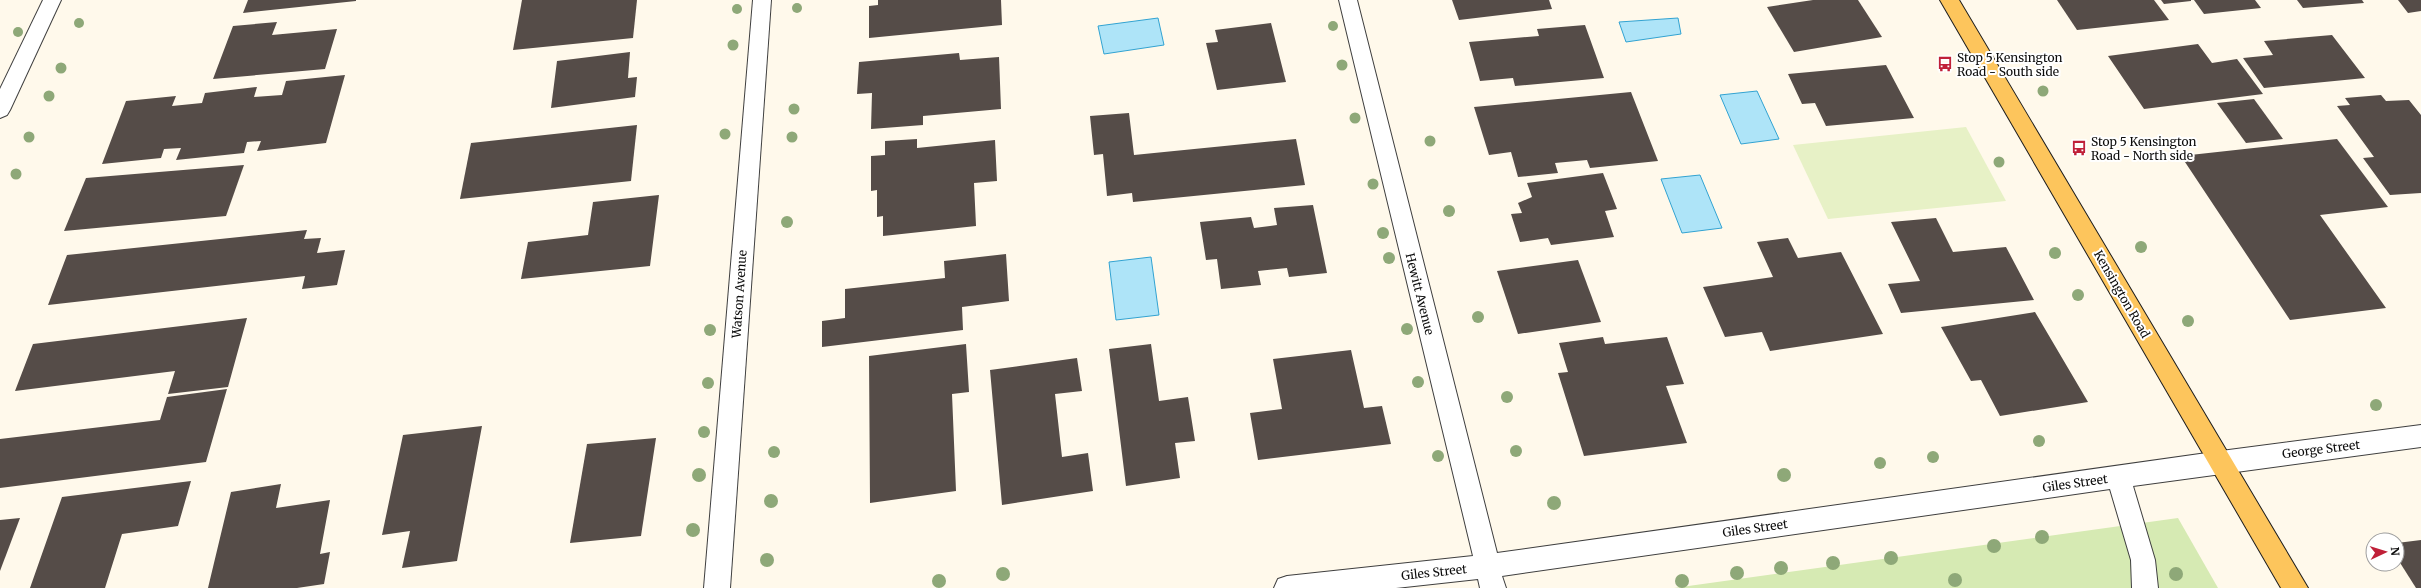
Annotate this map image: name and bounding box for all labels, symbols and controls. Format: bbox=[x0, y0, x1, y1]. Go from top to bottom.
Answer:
place label: Stop 5 Kensington Road - South side bbox=[1957, 50, 2062, 79]
bus stop icon: Stop 5 Kensington Road - South side bbox=[1936, 55, 1954, 73]
place label: Stop 5 Kensington Road - North side bbox=[2091, 134, 2196, 163]
bus stop icon: Stop 5 Kensington Road - North side bbox=[2070, 139, 2088, 157]
street label: Kensington Road bbox=[2091, 247, 2153, 341]
street label: Watson Avenue bbox=[728, 249, 750, 340]
street label: Hewitt Avenue bbox=[1403, 251, 1437, 337]
street label: George Street bbox=[2281, 437, 2361, 461]
street label: Giles Street bbox=[2041, 471, 2109, 495]
street label: Giles Street bbox=[1721, 516, 1789, 540]
north arrow bbox=[2365, 532, 2405, 572]
text: N bbox=[2388, 546, 2402, 556]
street label: Giles Street bbox=[1401, 561, 1468, 583]

